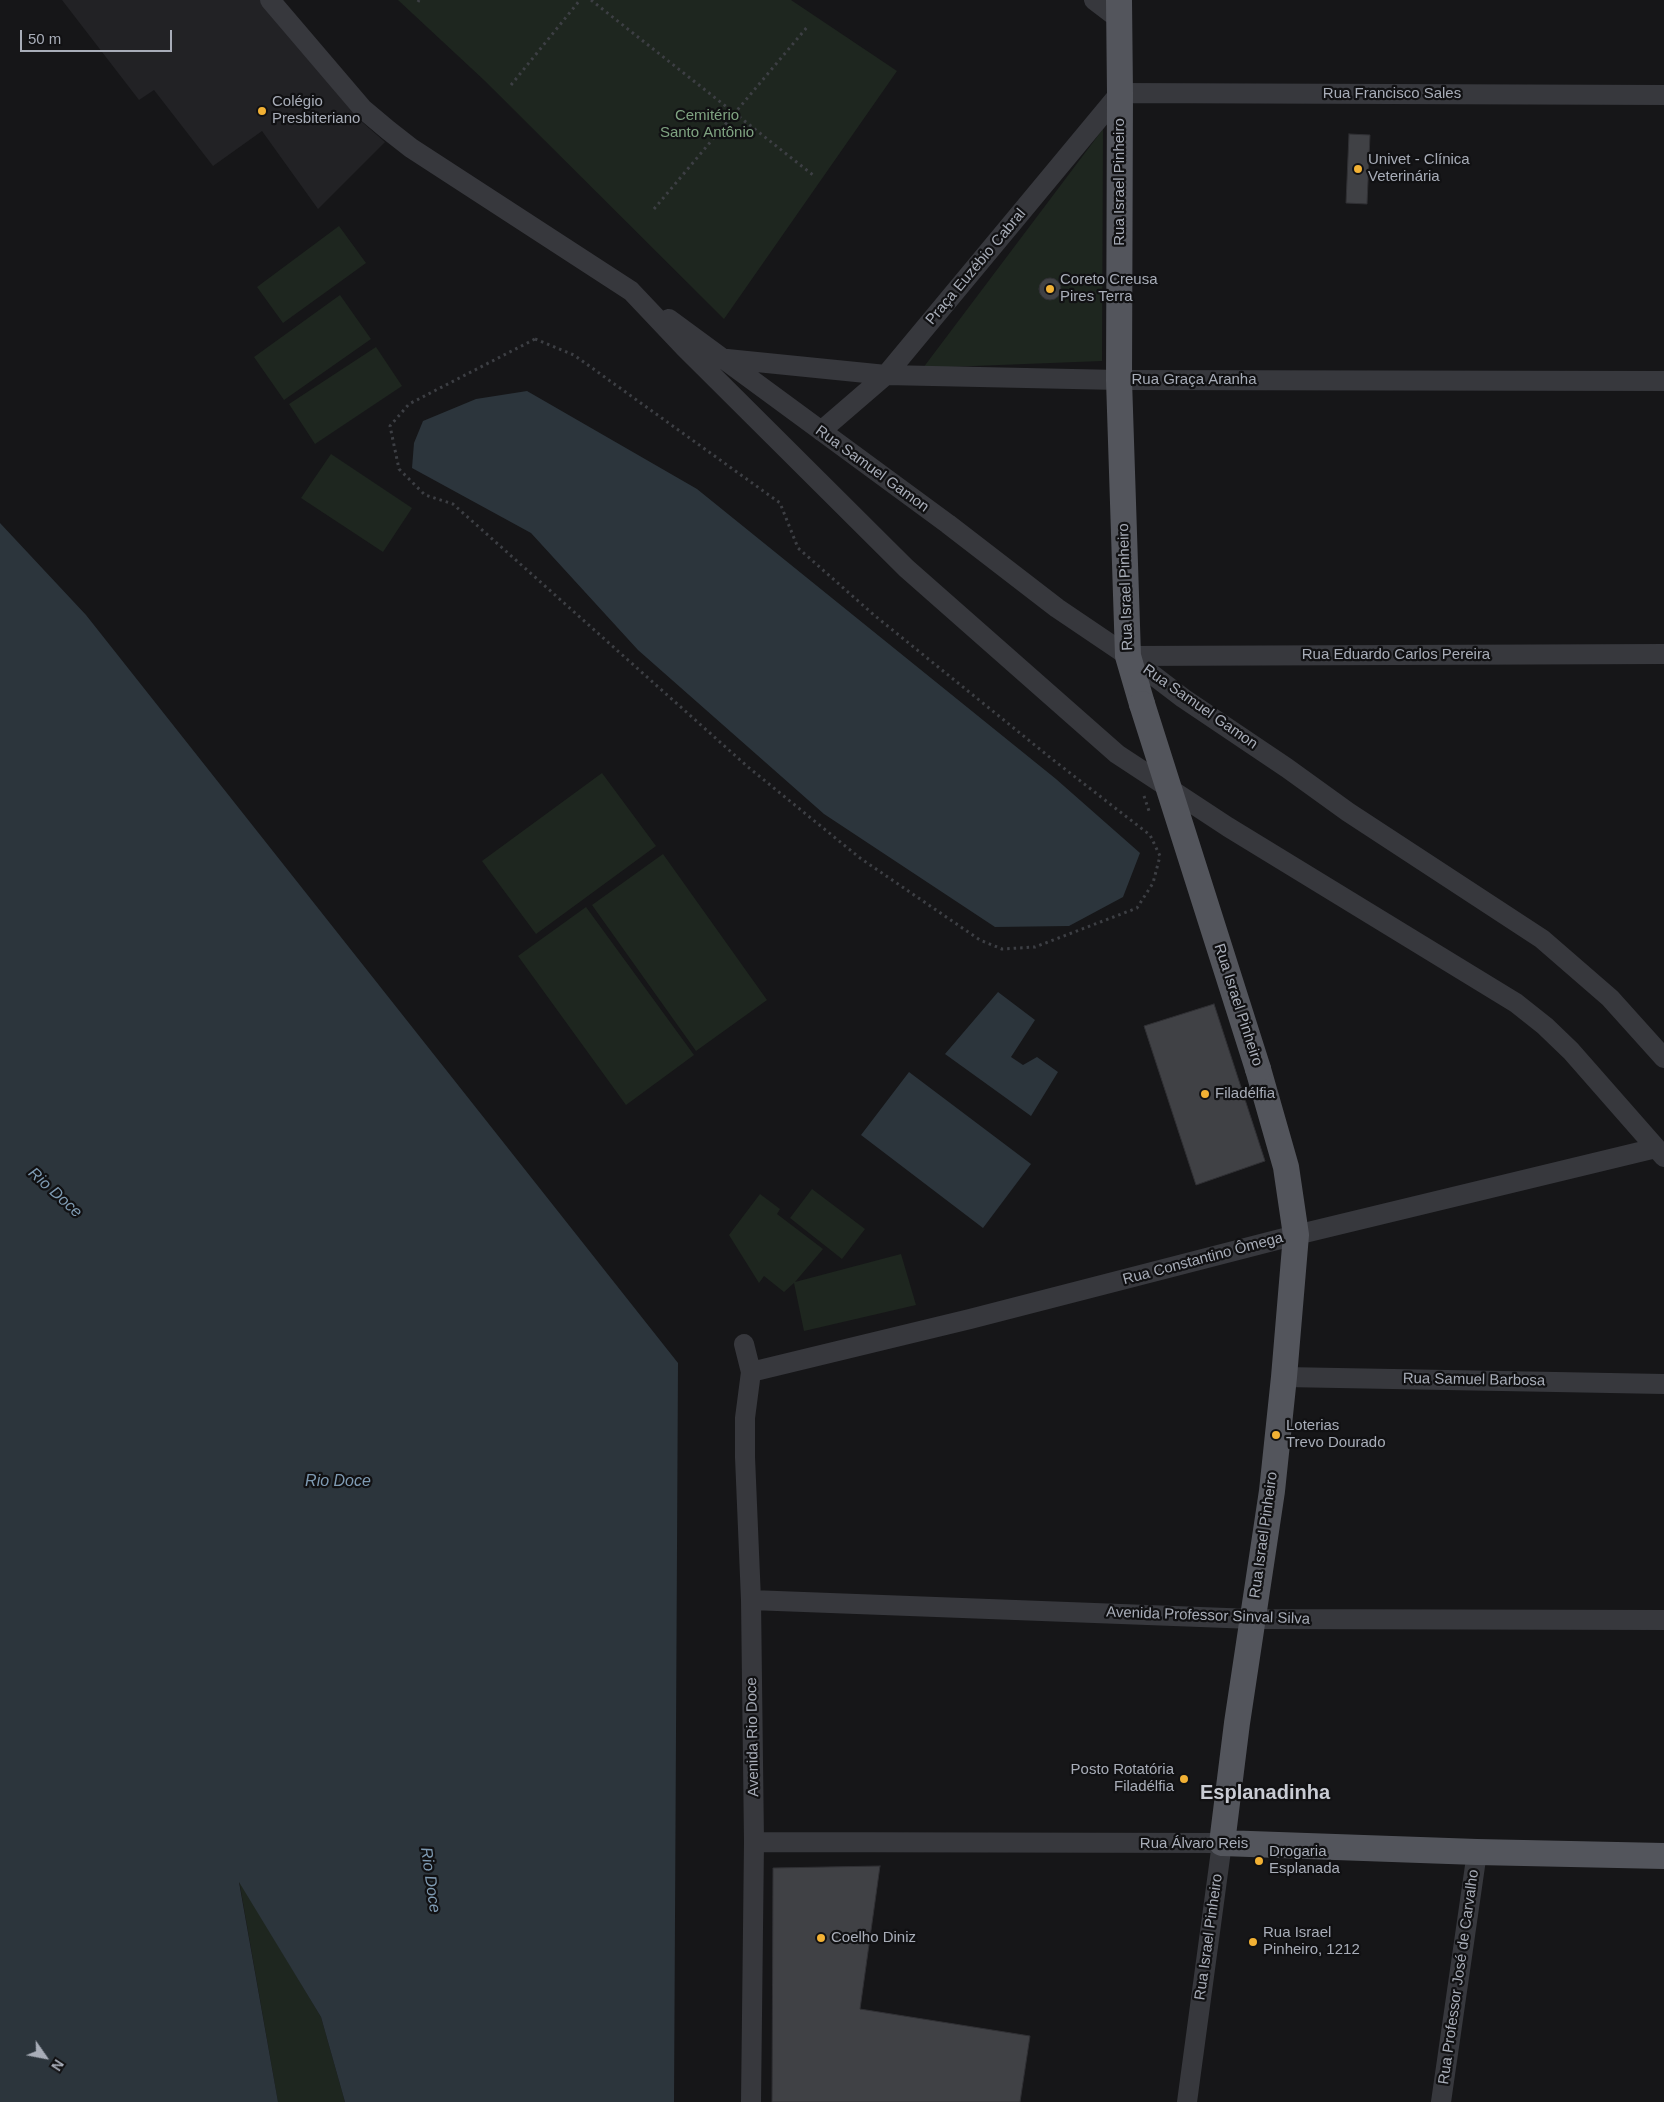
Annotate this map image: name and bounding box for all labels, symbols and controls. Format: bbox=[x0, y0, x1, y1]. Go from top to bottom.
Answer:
scale bar bbox=[22, 20, 175, 52]
text: 50 m bbox=[28, 30, 61, 47]
street label: Rua Francisco Sales bbox=[1323, 85, 1461, 103]
place label: Colégio Presbiteriano bbox=[272, 93, 360, 128]
marker: Colégio Presbiteriano bbox=[256, 105, 268, 117]
park label: Cemitério Santo Antônio bbox=[660, 107, 754, 142]
street label: Rua Israel Pinheiro bbox=[1111, 118, 1129, 246]
place label: Univet - Clínica Veterinária bbox=[1368, 151, 1470, 186]
marker: Univet - Clínica Veterinária bbox=[1352, 163, 1364, 175]
street label: Praça Euzébio Cabral bbox=[922, 205, 1030, 329]
place label: Coreto Creusa Pires Terra bbox=[1060, 271, 1158, 306]
marker: Coreto Creusa Pires Terra bbox=[1044, 283, 1056, 295]
street label: Rua Graça Aranha bbox=[1131, 371, 1257, 389]
street label: Rua Samuel Gamon bbox=[812, 422, 932, 516]
street label: Rua Israel Pinheiro bbox=[1115, 523, 1137, 651]
street label: Rua Eduardo Carlos Pereira bbox=[1302, 646, 1490, 664]
street label: Rua Samuel Gamon bbox=[1139, 661, 1261, 753]
street label: Rua Israel Pinheiro bbox=[1210, 942, 1266, 1068]
place label: Filadélfia bbox=[1215, 1085, 1275, 1103]
marker: Filadélfia bbox=[1199, 1088, 1211, 1100]
water label: Rio Doce bbox=[24, 1164, 86, 1222]
street label: Rua Constantino Ômega bbox=[1121, 1229, 1285, 1289]
street label: Rua Samuel Barbosa bbox=[1403, 1370, 1545, 1390]
place label: Loterias Trevo Dourado bbox=[1286, 1417, 1385, 1452]
marker: Loterias Trevo Dourado bbox=[1270, 1429, 1282, 1441]
street label: Rua Israel Pinheiro bbox=[1246, 1471, 1282, 1599]
water label: Rio Doce bbox=[305, 1472, 371, 1492]
street label: Avenida Professor Sinval Silva bbox=[1106, 1603, 1310, 1629]
street label: Avenida Rio Doce bbox=[743, 1677, 763, 1797]
place label: Posto Rotatória Filadélfia bbox=[1071, 1761, 1174, 1796]
marker: Posto Rotatória Filadélfia bbox=[1178, 1773, 1190, 1785]
district label: Esplanadinha bbox=[1200, 1781, 1330, 1805]
street label: Rua Álvaro Reis bbox=[1140, 1835, 1248, 1853]
place label: Drogaria Esplanada bbox=[1269, 1843, 1340, 1878]
water label: Rio Doce bbox=[416, 1846, 444, 1914]
marker: Drogaria Esplanada bbox=[1253, 1855, 1265, 1867]
street label: Rua Professor José de Carvalho bbox=[1435, 1868, 1483, 2086]
street label: Rua Israel Pinheiro bbox=[1191, 1873, 1227, 2001]
place label: Rua Israel Pinheiro, 1212 bbox=[1263, 1924, 1360, 1959]
place label: Coelho Diniz bbox=[831, 1929, 916, 1947]
marker: Coelho Diniz bbox=[815, 1932, 827, 1944]
marker: Rua Israel Pinheiro, 1212 bbox=[1247, 1936, 1259, 1948]
north arrow bbox=[20, 2032, 70, 2082]
text: N bbox=[48, 2057, 67, 2074]

